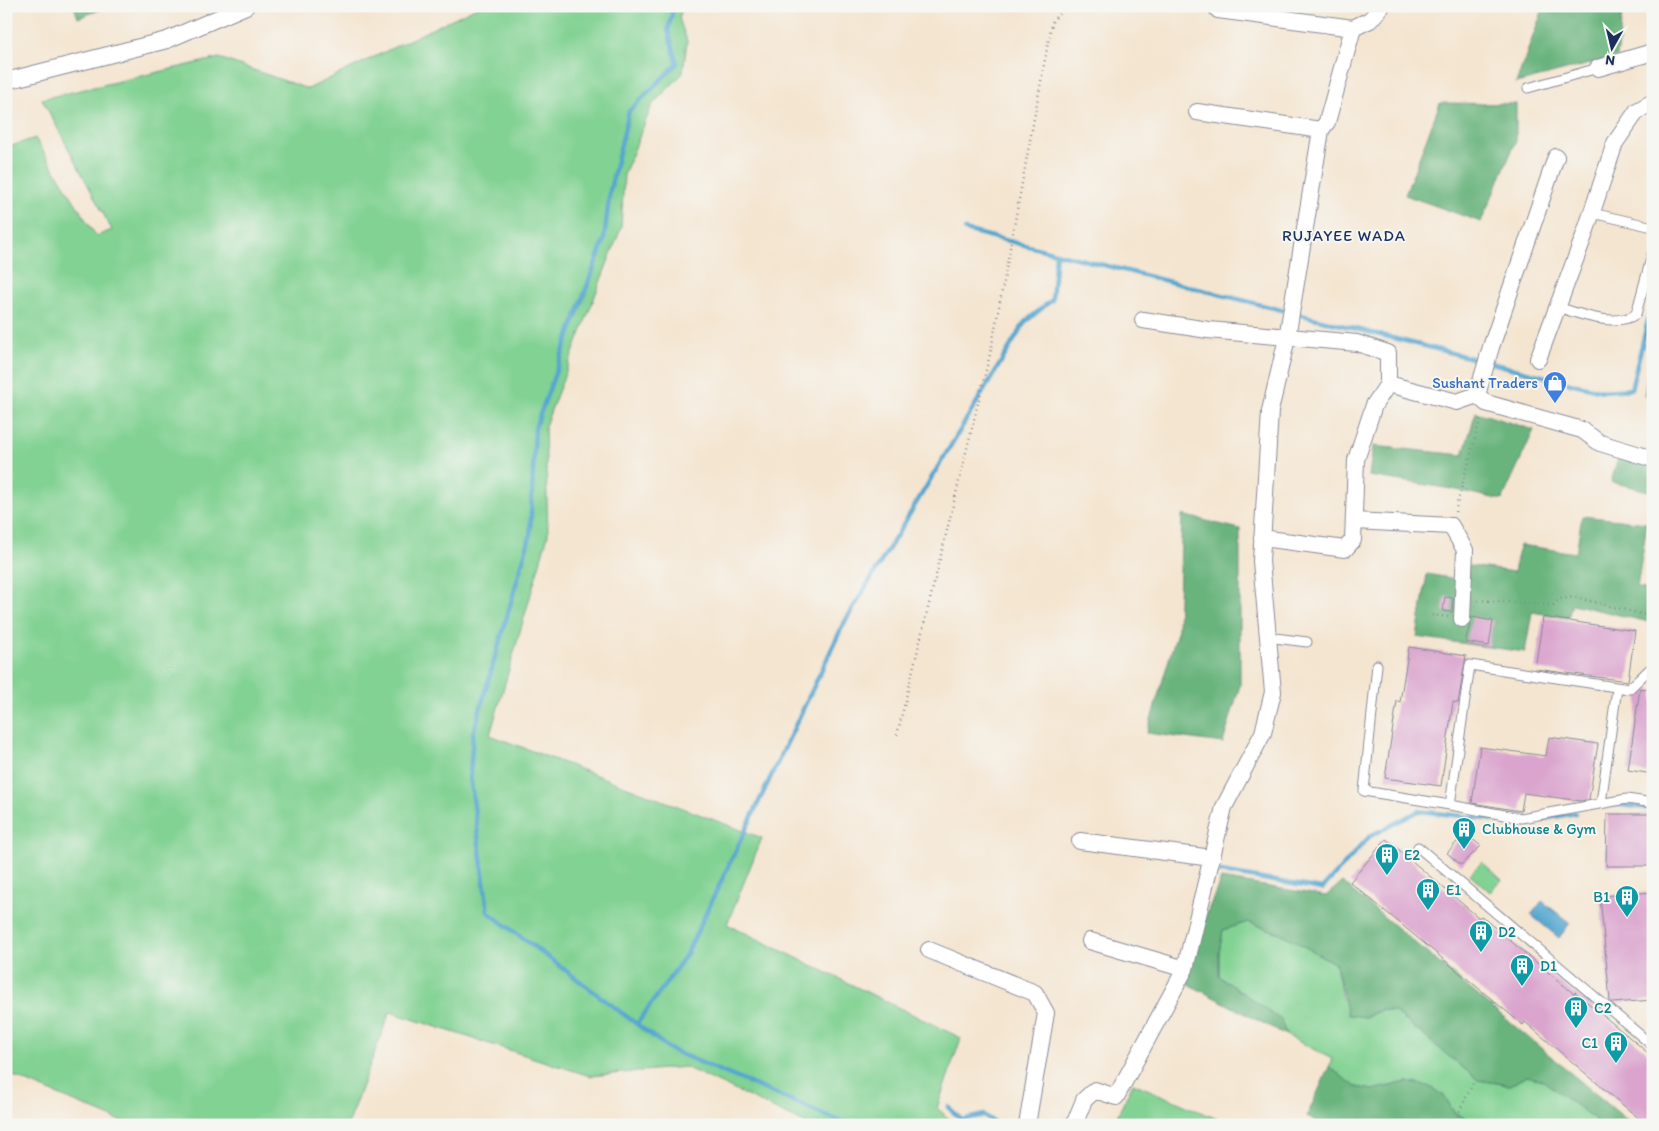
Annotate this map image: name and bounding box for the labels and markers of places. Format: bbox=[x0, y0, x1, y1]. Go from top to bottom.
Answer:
shop icon: Sushant Traders bbox=[1542, 370, 1568, 404]
place label: Sushant Traders bbox=[1432, 374, 1538, 392]
building icon: Clubhouse & Gym bbox=[1451, 816, 1477, 850]
place label: Clubhouse & Gym bbox=[1482, 820, 1597, 838]
building icon: E2 bbox=[1374, 842, 1400, 876]
place label: E2 bbox=[1404, 846, 1420, 864]
building icon: E1 bbox=[1415, 877, 1441, 911]
place label: E1 bbox=[1446, 881, 1461, 899]
building icon: B1 bbox=[1614, 884, 1640, 918]
place label: B1 bbox=[1593, 888, 1610, 906]
building icon: D2 bbox=[1468, 919, 1494, 953]
place label: D2 bbox=[1498, 923, 1516, 941]
building icon: D1 bbox=[1509, 953, 1535, 987]
place label: D1 bbox=[1540, 957, 1557, 975]
building icon: C2 bbox=[1563, 995, 1589, 1029]
place label: C2 bbox=[1594, 999, 1612, 1017]
building icon: C1 bbox=[1603, 1030, 1629, 1064]
place label: C1 bbox=[1581, 1034, 1598, 1052]

